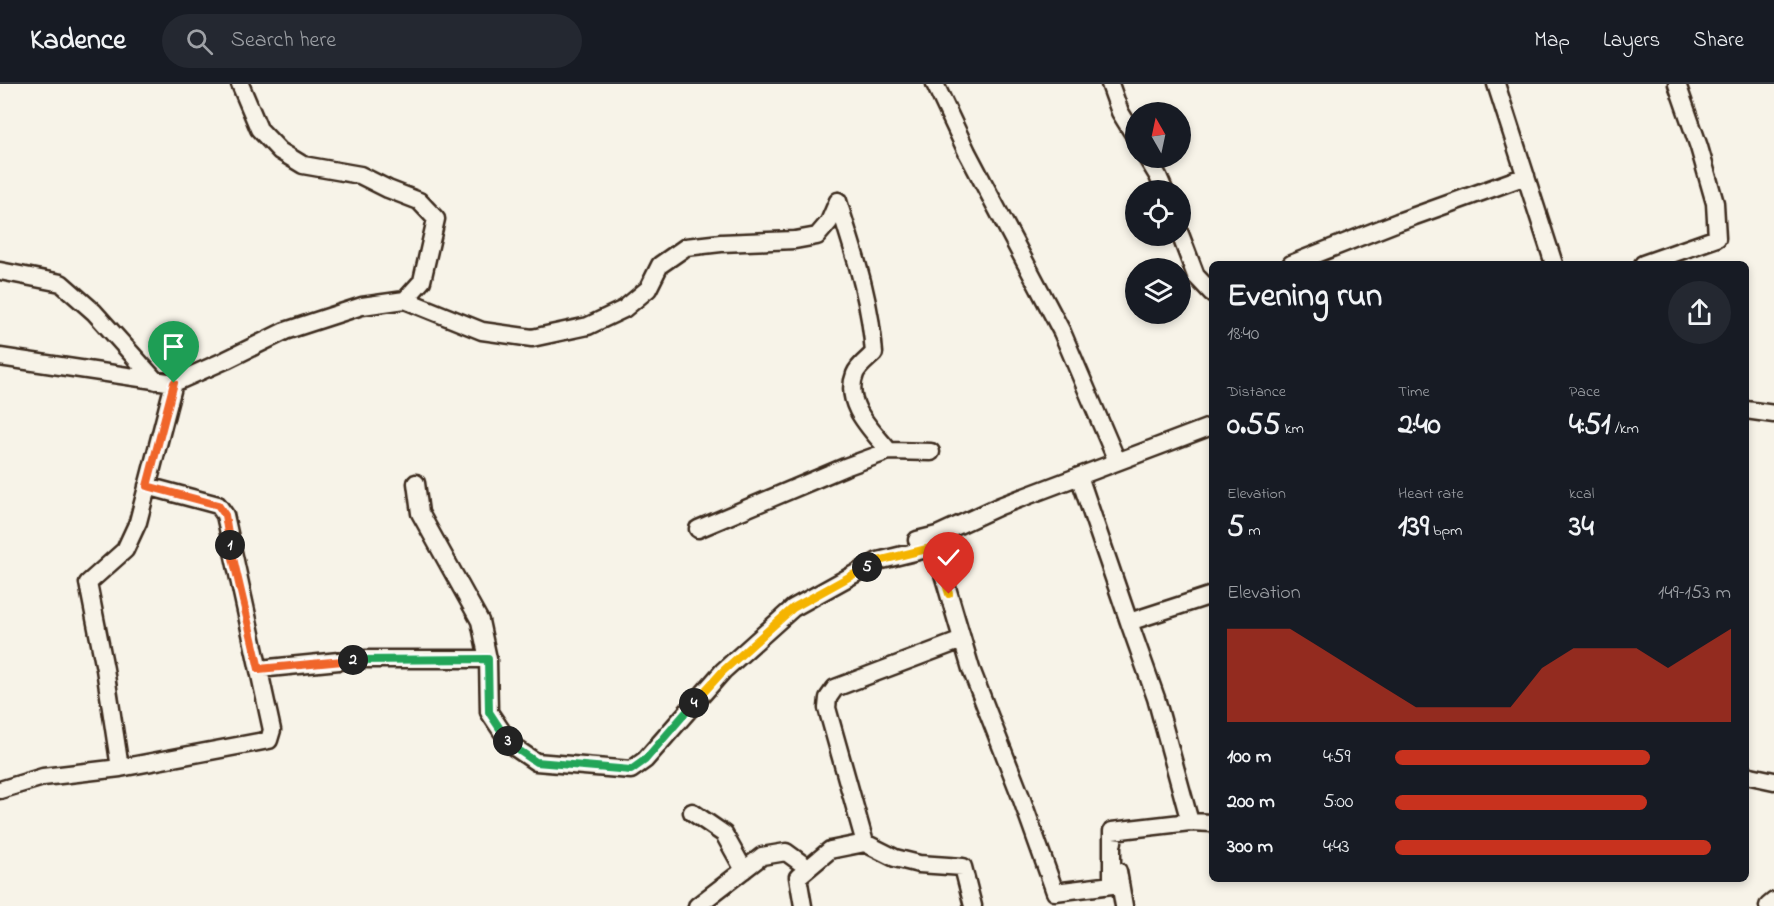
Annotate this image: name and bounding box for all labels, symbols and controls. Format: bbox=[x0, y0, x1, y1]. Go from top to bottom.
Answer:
search box bbox=[162, 14, 582, 68]
text: Kadence bbox=[30, 21, 126, 62]
icon: search bbox=[183, 25, 216, 58]
text: Search here bbox=[231, 25, 336, 57]
text: Map bbox=[1534, 26, 1570, 56]
text: Layers bbox=[1603, 26, 1660, 56]
text: Share bbox=[1693, 26, 1744, 56]
north arrow bbox=[1125, 102, 1191, 168]
map controls bbox=[1125, 102, 1191, 324]
button: locate bbox=[1125, 180, 1191, 246]
button: layers bbox=[1125, 258, 1191, 324]
text: Evening run bbox=[1227, 273, 1382, 321]
button: share bbox=[1668, 281, 1731, 344]
text: 18:40 bbox=[1227, 320, 1259, 349]
pin bbox=[148, 321, 199, 383]
icon: arrive bbox=[157, 330, 190, 363]
text: Distance bbox=[1227, 380, 1286, 404]
text: Time bbox=[1398, 380, 1430, 404]
text: Pace bbox=[1569, 380, 1600, 404]
text: 0.55 bbox=[1227, 404, 1280, 448]
text: 2:40 bbox=[1398, 404, 1441, 448]
text: 4:51 bbox=[1569, 404, 1611, 448]
text: km bbox=[1280, 417, 1304, 441]
text: /km bbox=[1611, 417, 1639, 441]
text: Elevation bbox=[1227, 482, 1286, 506]
text: Heart rate bbox=[1398, 482, 1464, 506]
text: kcal bbox=[1569, 482, 1594, 506]
text: 5 bbox=[1227, 506, 1244, 550]
text: 139 bbox=[1398, 506, 1429, 550]
text: 34 bbox=[1569, 506, 1594, 550]
text: m bbox=[1244, 519, 1261, 543]
text: bpm bbox=[1429, 519, 1463, 543]
pin: 1 bbox=[215, 530, 245, 560]
pin bbox=[923, 532, 974, 594]
text: 1 bbox=[227, 533, 233, 557]
icon: check bbox=[932, 541, 965, 574]
pin: 5 bbox=[852, 552, 882, 582]
text: 5 bbox=[862, 555, 872, 579]
text: Elevation bbox=[1227, 579, 1301, 608]
text: 149–153 m bbox=[1658, 579, 1731, 608]
pin: 2 bbox=[338, 645, 368, 675]
text: 2 bbox=[349, 648, 357, 672]
pin: 4 bbox=[679, 688, 709, 718]
text: 4 bbox=[691, 691, 697, 715]
pin: 3 bbox=[493, 726, 523, 756]
text: 3 bbox=[505, 729, 511, 753]
text: 100 m bbox=[1227, 743, 1271, 772]
text: 4:59 bbox=[1323, 743, 1350, 772]
text: 200 m bbox=[1227, 788, 1275, 817]
text: 5:00 bbox=[1323, 788, 1353, 817]
text: 300 m bbox=[1227, 833, 1273, 862]
text: 4:43 bbox=[1323, 833, 1349, 862]

